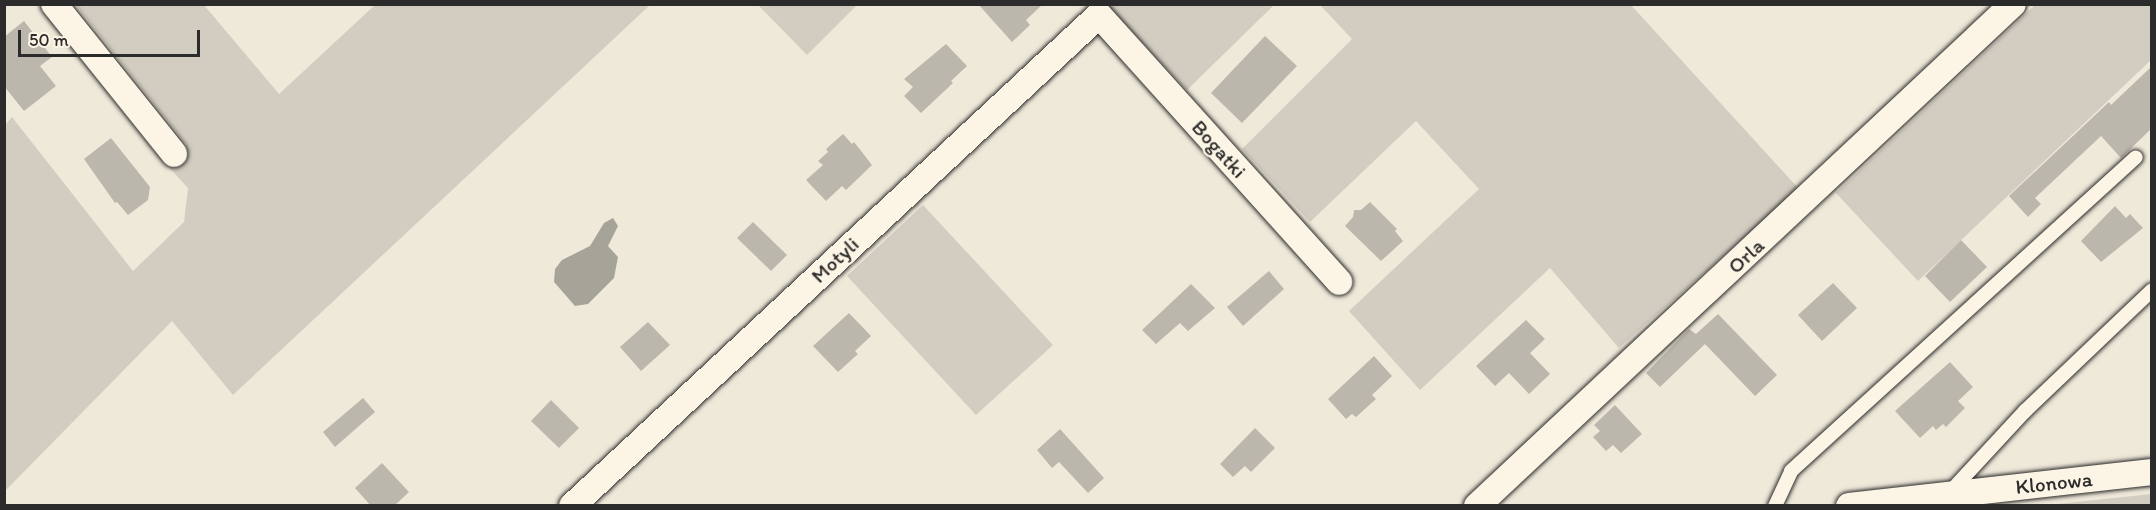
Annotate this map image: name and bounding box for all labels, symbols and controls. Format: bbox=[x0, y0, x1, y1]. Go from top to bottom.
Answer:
scale bar bbox=[21, 18, 202, 56]
text: 50 m bbox=[29, 29, 69, 51]
street label: Bogatki bbox=[1186, 115, 1252, 183]
street label: Motyli bbox=[806, 232, 864, 288]
street label: Orla bbox=[1723, 233, 1769, 279]
street label: Klonowa bbox=[2014, 466, 2094, 500]

